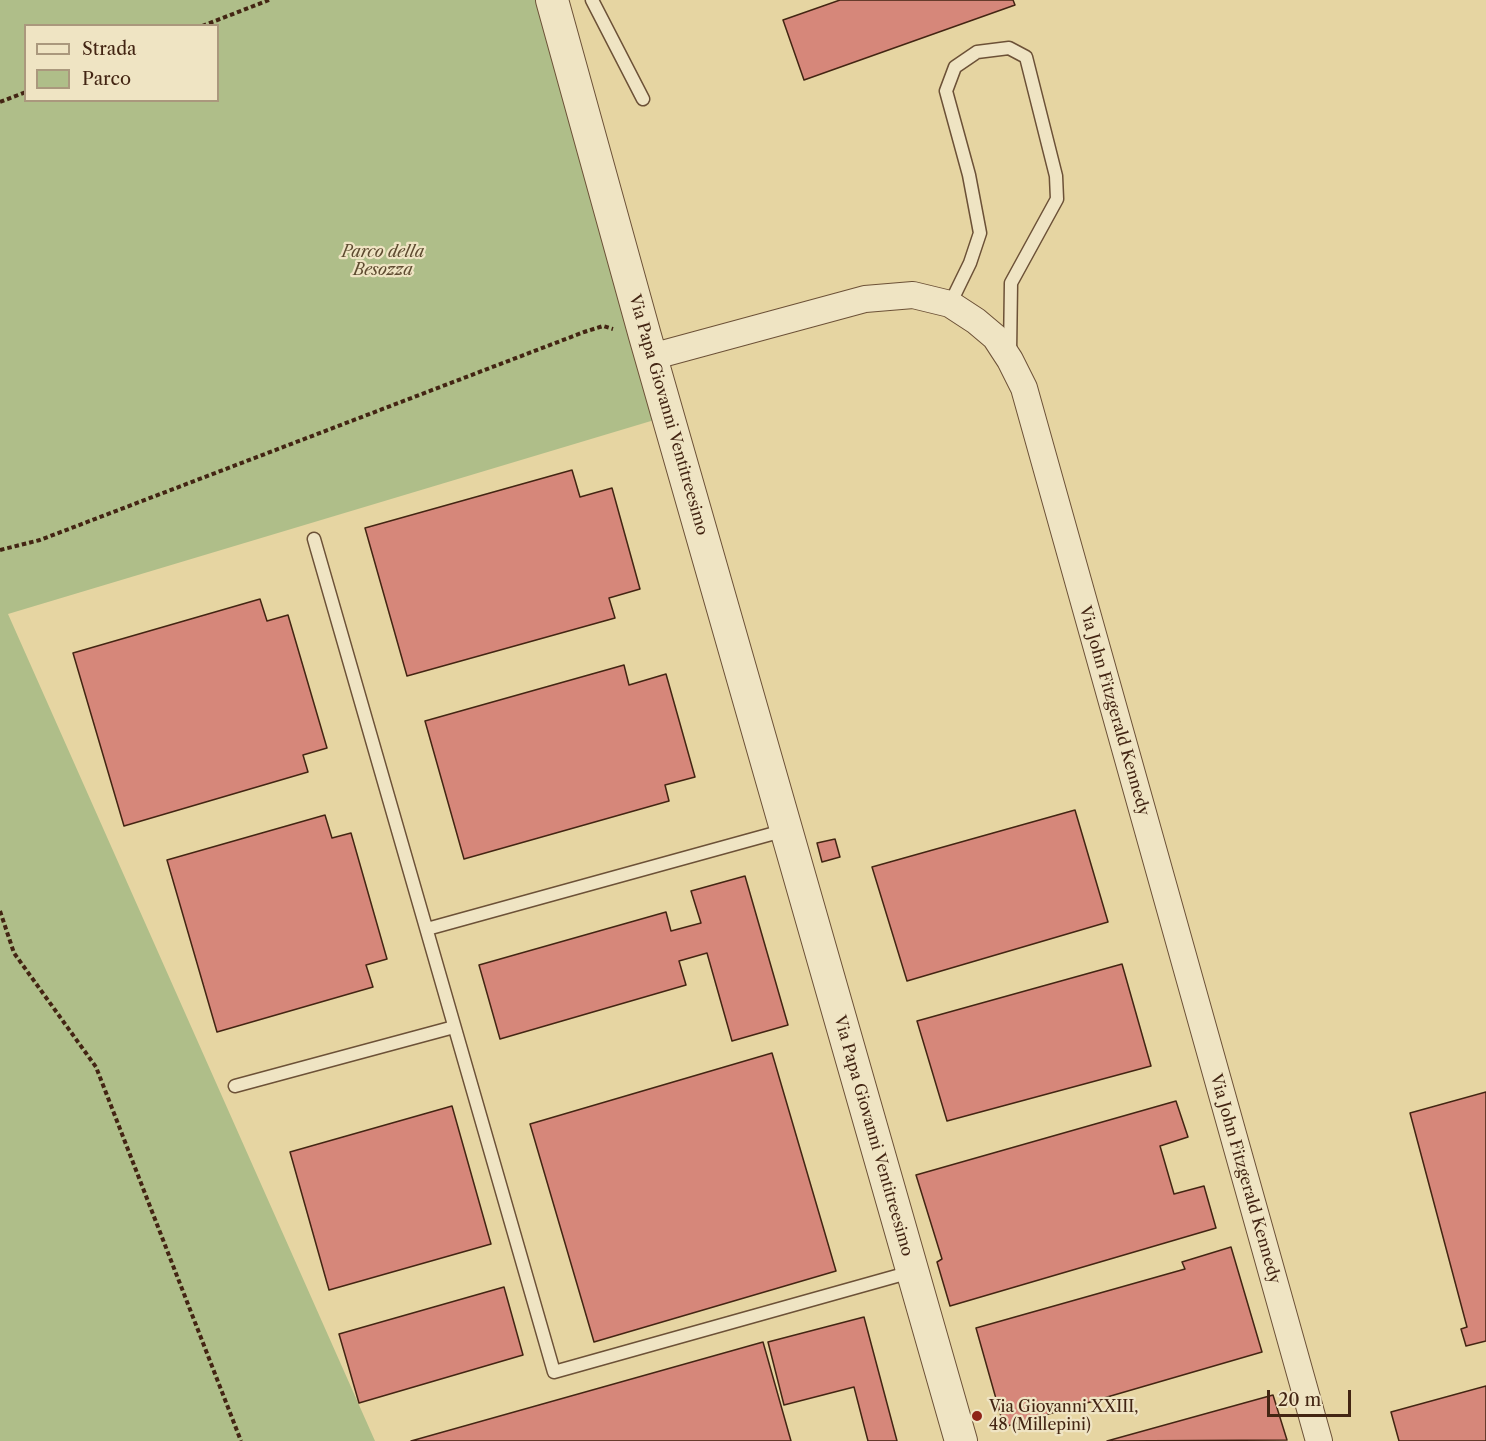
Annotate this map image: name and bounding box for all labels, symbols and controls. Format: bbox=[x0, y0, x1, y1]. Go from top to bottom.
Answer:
legend bbox=[24, 24, 219, 102]
text: Strada bbox=[82, 38, 137, 60]
text: Parco bbox=[82, 68, 131, 90]
park label: Parco della Besozza bbox=[342, 242, 424, 280]
street label: Via Papa Giovanni Ventitreesimo bbox=[624, 292, 712, 538]
street label: Via John Fitzgerald Kennedy bbox=[1075, 604, 1153, 818]
street label: Via Papa Giovanni Ventitreesimo bbox=[829, 1013, 917, 1259]
street label: Via John Fitzgerald Kennedy bbox=[1206, 1072, 1284, 1286]
scale bar bbox=[1270, 1378, 1354, 1416]
text: 20 m bbox=[1278, 1389, 1321, 1411]
place label: Via Giovanni XXIII, 48 (Millepini) bbox=[989, 1397, 1138, 1435]
marker: Via Giovanni XXIII, 48 (Millepini) bbox=[970, 1409, 984, 1423]

